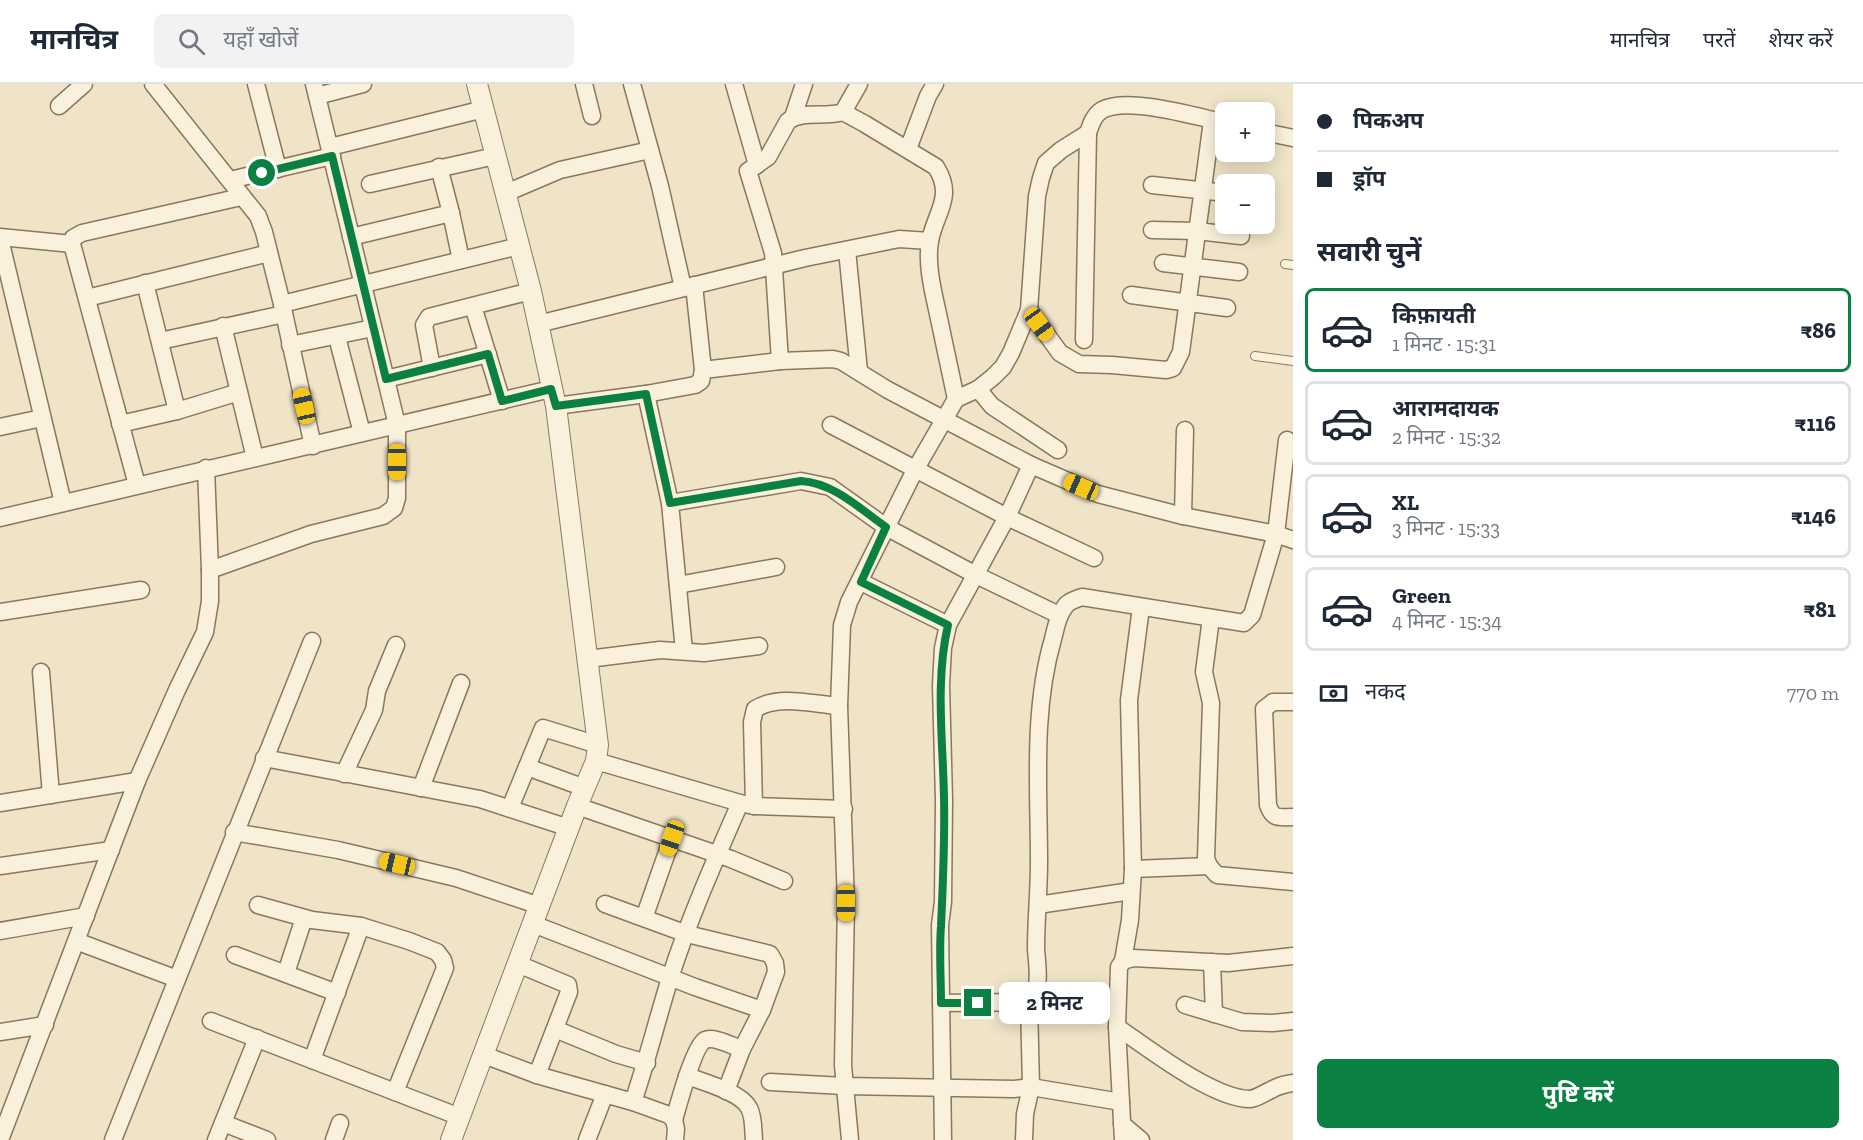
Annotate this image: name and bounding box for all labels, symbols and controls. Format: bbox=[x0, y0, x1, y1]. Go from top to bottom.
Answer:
search box bbox=[154, 14, 574, 68]
text: मानचित्र bbox=[30, 23, 118, 56]
icon: search bbox=[175, 25, 208, 58]
text: यहाँ खोजें bbox=[223, 26, 298, 53]
text: मानचित्र bbox=[1610, 27, 1670, 52]
text: परतें bbox=[1703, 27, 1735, 52]
text: शेयर करें bbox=[1768, 27, 1833, 52]
map controls bbox=[1215, 102, 1275, 234]
button: + bbox=[1215, 102, 1275, 162]
text: पिकअप bbox=[1353, 107, 1424, 134]
route start bbox=[248, 159, 275, 186]
text: ड्रॉप bbox=[1353, 165, 1386, 192]
button: − bbox=[1215, 174, 1275, 234]
text: सवारी चुनें bbox=[1317, 236, 1421, 268]
text: किफ़ायती bbox=[1392, 302, 1476, 329]
icon: car bbox=[1320, 303, 1374, 357]
car bbox=[1021, 304, 1057, 344]
text: ₹86 bbox=[1800, 317, 1836, 344]
text: 1 मिनट · 15:31 bbox=[1392, 332, 1496, 356]
car bbox=[291, 386, 317, 426]
text: आरामदायक bbox=[1392, 395, 1499, 422]
icon: car bbox=[1320, 396, 1374, 450]
text: ₹116 bbox=[1795, 410, 1836, 437]
text: 2 मिनट · 15:32 bbox=[1392, 425, 1501, 449]
car bbox=[388, 444, 406, 480]
car bbox=[1061, 471, 1101, 503]
icon: car bbox=[1320, 489, 1374, 543]
text: XL bbox=[1392, 489, 1419, 516]
text: ₹146 bbox=[1791, 503, 1836, 530]
text: 3 मिनट · 15:33 bbox=[1392, 516, 1500, 540]
icon: car bbox=[1320, 582, 1374, 636]
text: Green bbox=[1392, 582, 1451, 609]
text: ₹81 bbox=[1803, 596, 1836, 623]
text: 4 मिनट · 15:34 bbox=[1392, 609, 1502, 633]
icon: cash bbox=[1317, 677, 1350, 710]
text: नकद bbox=[1365, 678, 1406, 705]
text: 770 m bbox=[1787, 681, 1839, 705]
car bbox=[658, 818, 686, 858]
car bbox=[377, 851, 417, 877]
car bbox=[837, 885, 855, 921]
callout: 2 मिनट bbox=[999, 982, 1110, 1024]
route end bbox=[964, 989, 991, 1016]
text: 2 मिनट bbox=[1026, 991, 1083, 1015]
button: पुष्टि करें bbox=[1317, 1059, 1839, 1128]

